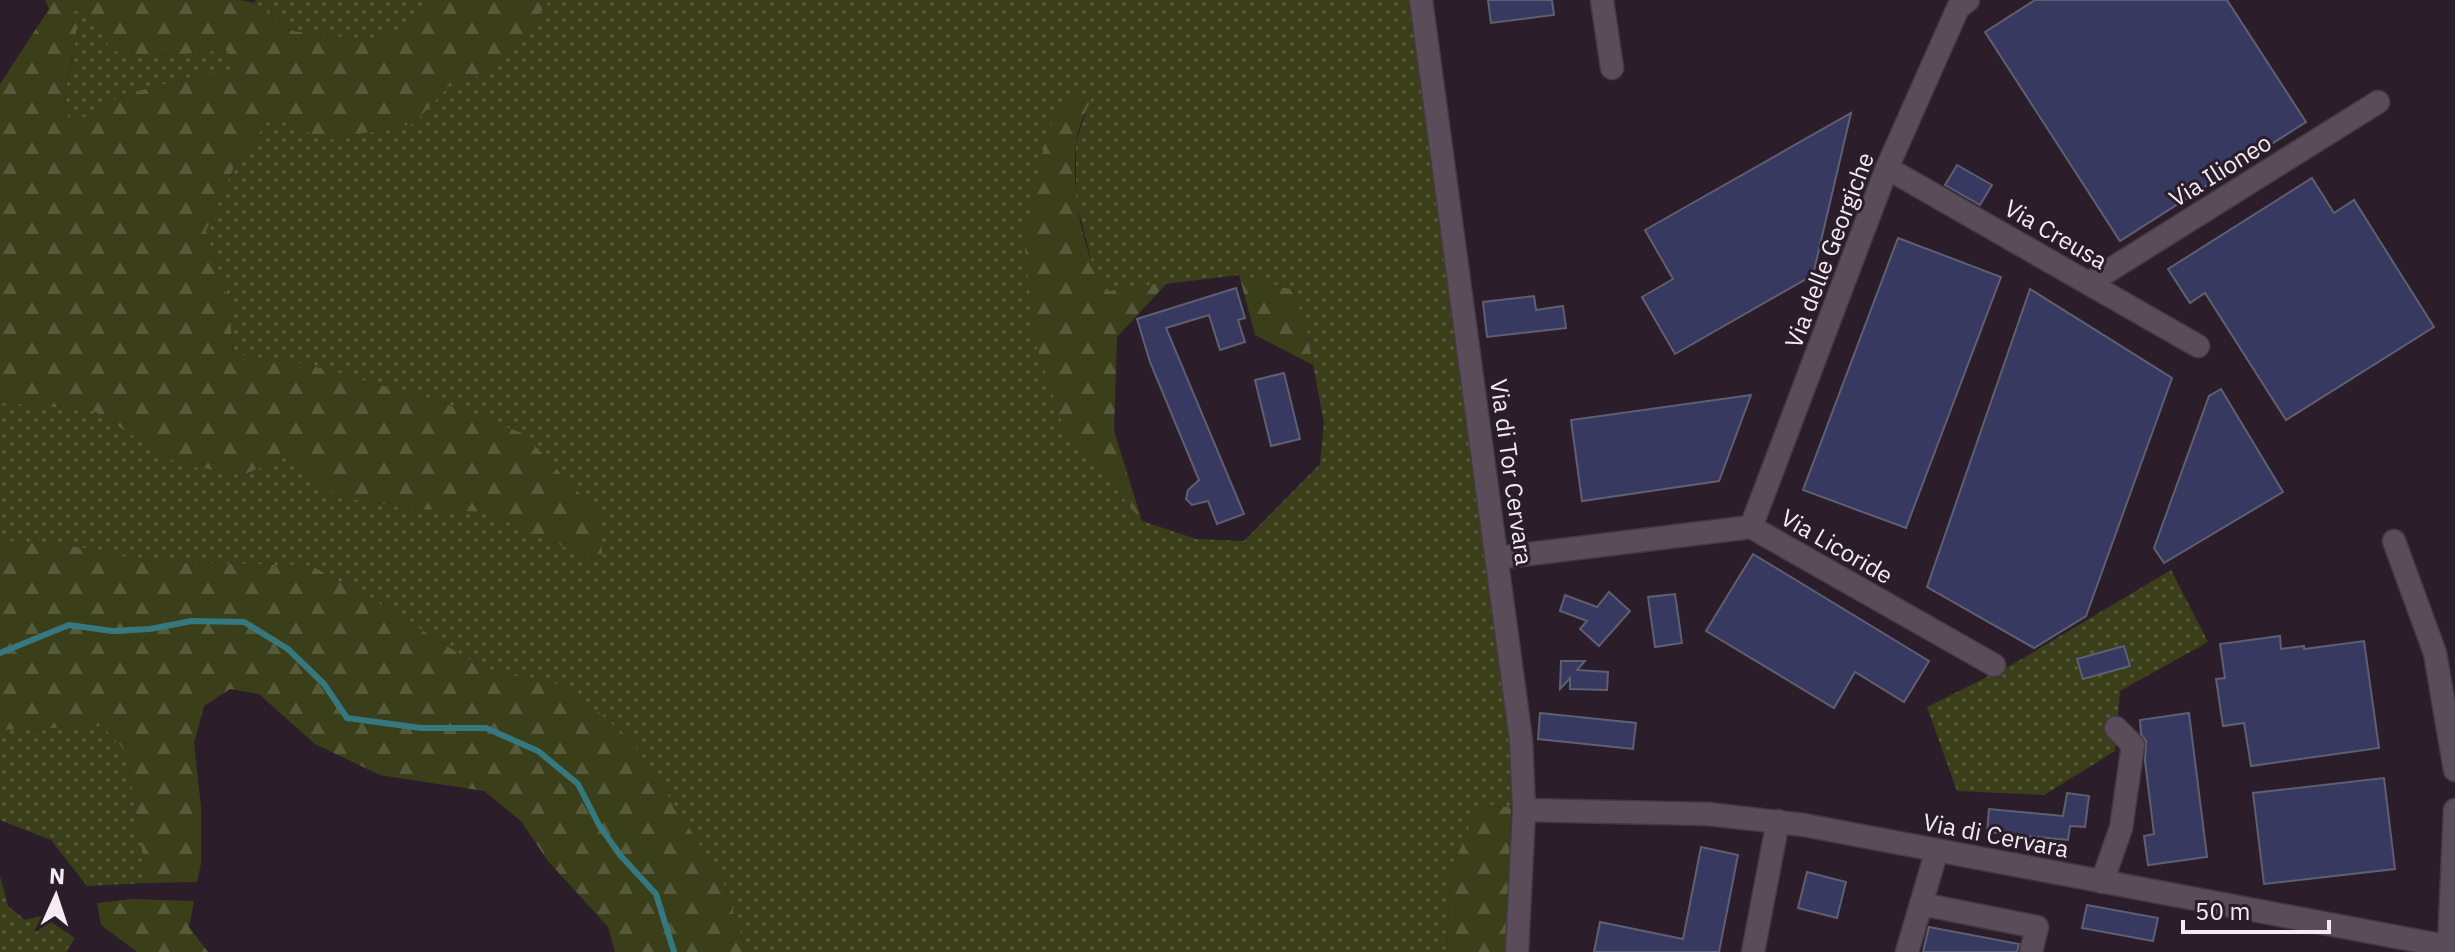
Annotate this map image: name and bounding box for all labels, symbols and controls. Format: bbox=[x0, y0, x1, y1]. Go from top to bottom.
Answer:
street label: Via Ilioneo bbox=[2163, 126, 2277, 214]
street label: Via delle Georgiche bbox=[1777, 148, 1881, 352]
street label: Via Creusa bbox=[1999, 192, 2114, 276]
street label: Via di Tor Cervara bbox=[1483, 377, 1541, 567]
street label: Via Licoride bbox=[1775, 501, 1899, 591]
street label: Via di Cervara bbox=[1920, 805, 2072, 865]
north arrow bbox=[16, 856, 96, 936]
text: N bbox=[48, 861, 66, 890]
scale bar bbox=[2183, 884, 2329, 934]
text: 50 m bbox=[2195, 895, 2250, 927]

